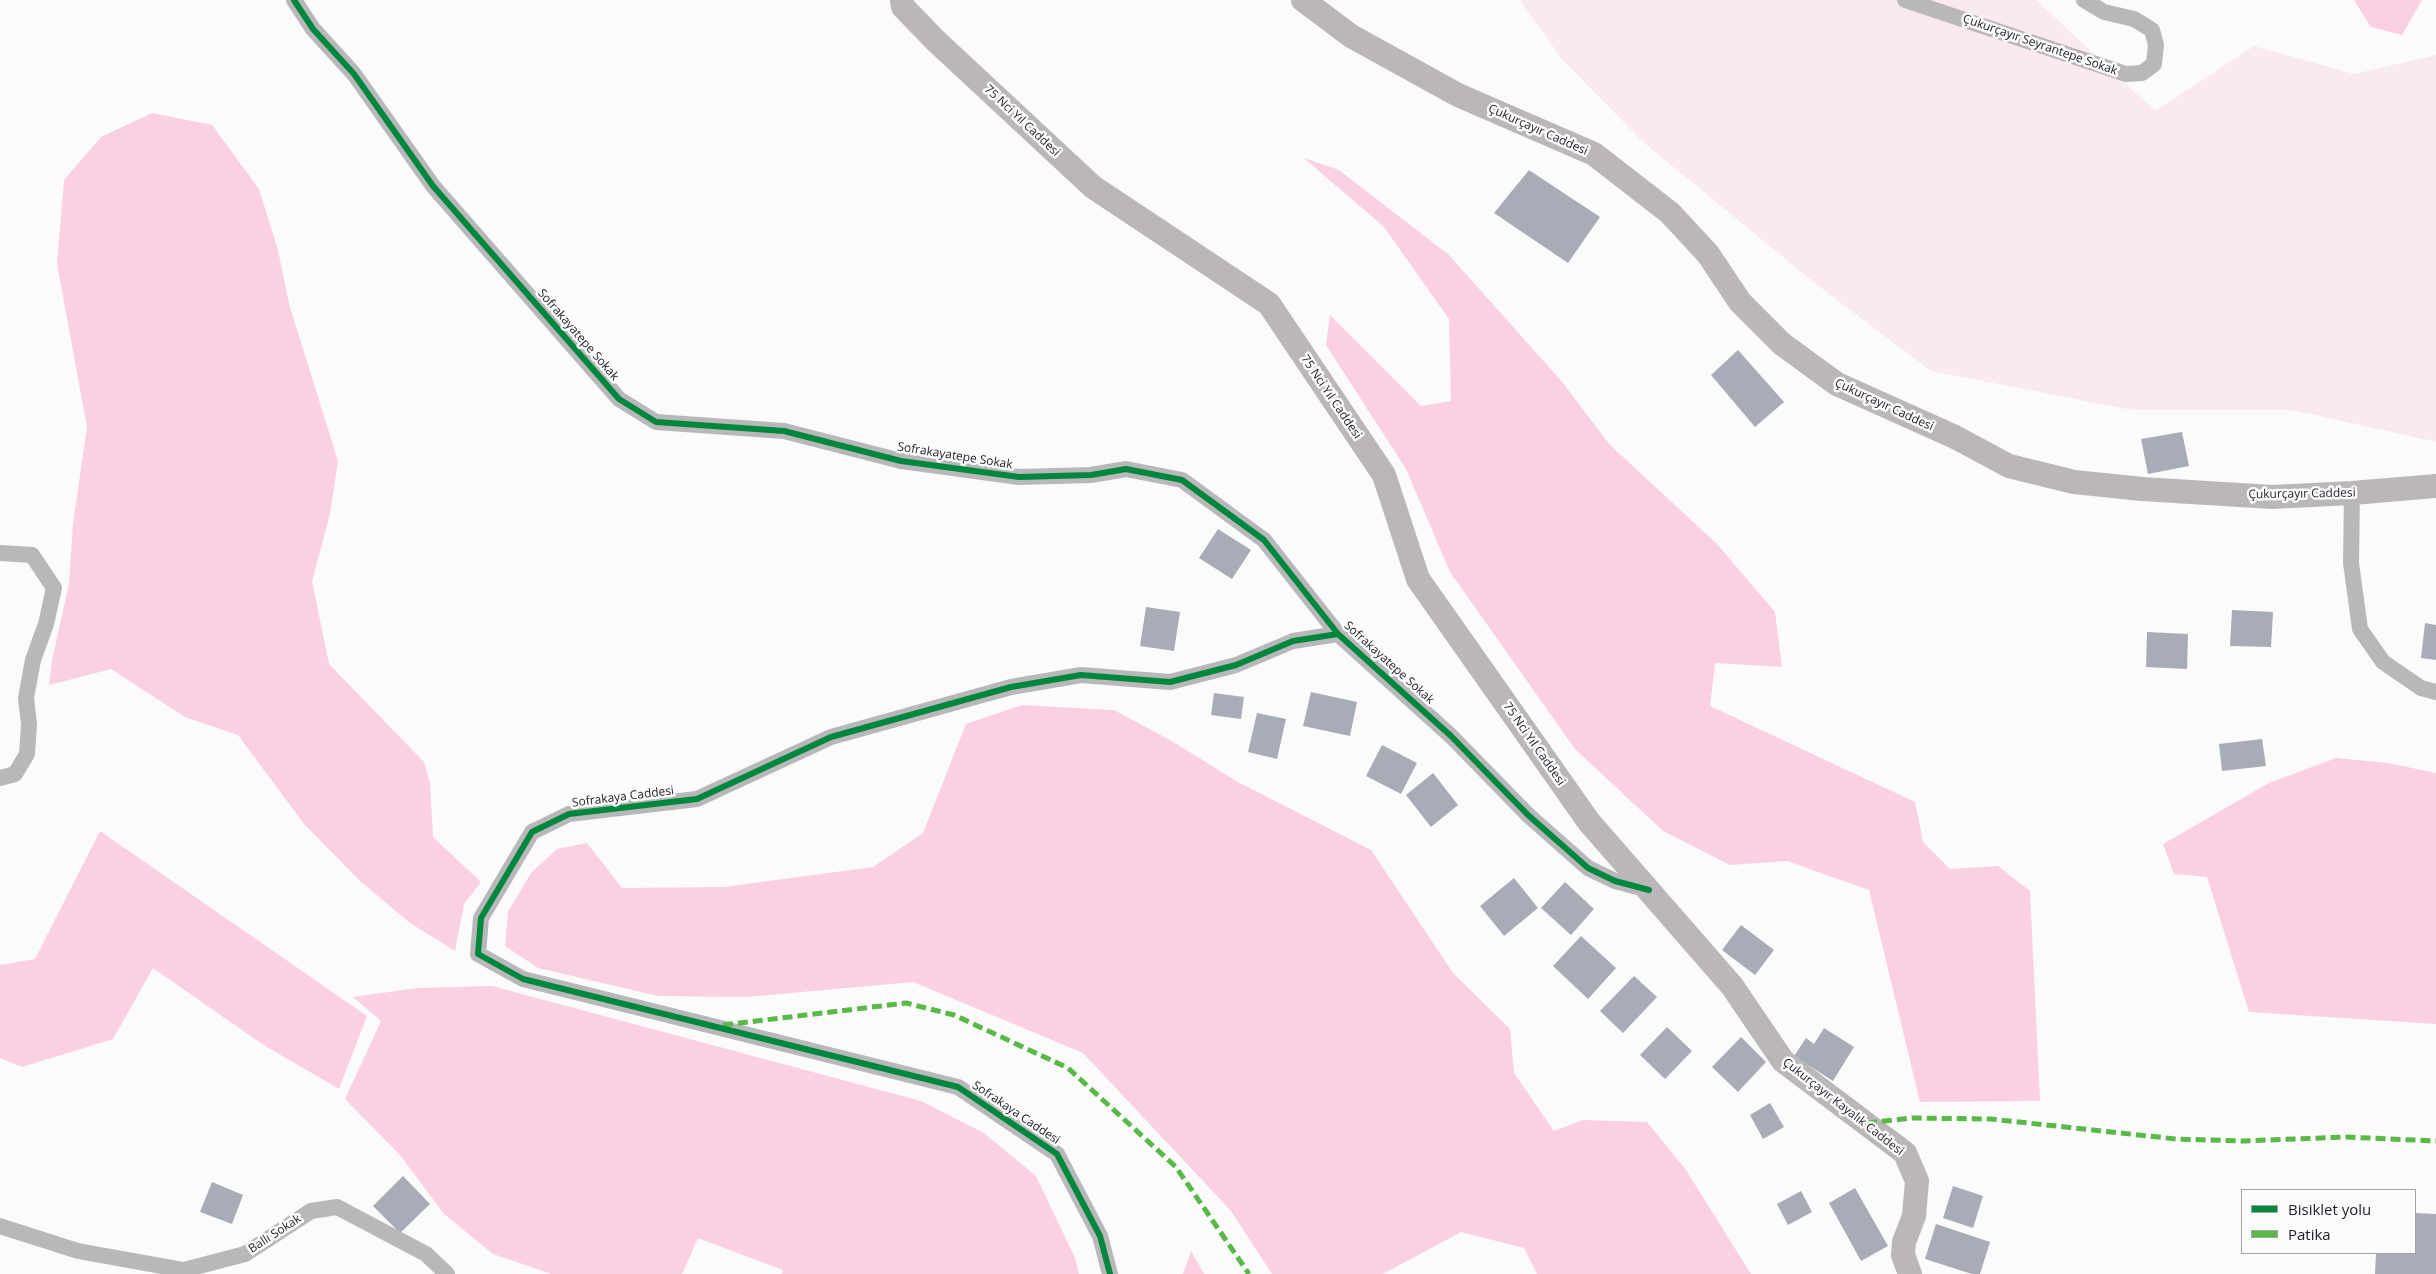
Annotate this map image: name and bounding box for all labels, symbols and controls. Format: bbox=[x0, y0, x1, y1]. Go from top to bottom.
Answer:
street label: Çukurçayır Seyrantepe Sokak bbox=[1961, 12, 2119, 78]
street label: 75 Nci Yıl Caddesi bbox=[981, 82, 1063, 160]
street label: Çukurçayır Caddesi bbox=[1486, 102, 1590, 158]
street label: Sofrakayatepe Sokak bbox=[534, 286, 622, 384]
street label: 75 Nci Yıl Caddesi bbox=[1298, 352, 1364, 442]
street label: Çukurçayır Caddesi bbox=[1832, 376, 1936, 434]
street label: Sofrakayatepe Sokak bbox=[896, 440, 1014, 472]
street label: Çukurçayır Caddesi bbox=[2248, 486, 2356, 502]
street label: Sofrakayatepe Sokak bbox=[1341, 619, 1437, 707]
street label: 75 Nci Yıl Caddesi bbox=[1500, 700, 1568, 788]
street label: Sofrakaya Caddesi bbox=[571, 784, 675, 810]
street label: Çukurçayır Kayalık Caddesi bbox=[1780, 1055, 1906, 1159]
street label: Sofrakaya Caddesi bbox=[969, 1078, 1063, 1148]
legend bbox=[2241, 1189, 2416, 1254]
text: Bisiklet yolu bbox=[2288, 1199, 2371, 1219]
street label: Ballı Sokak bbox=[246, 1212, 304, 1256]
text: Patika bbox=[2288, 1224, 2331, 1244]

